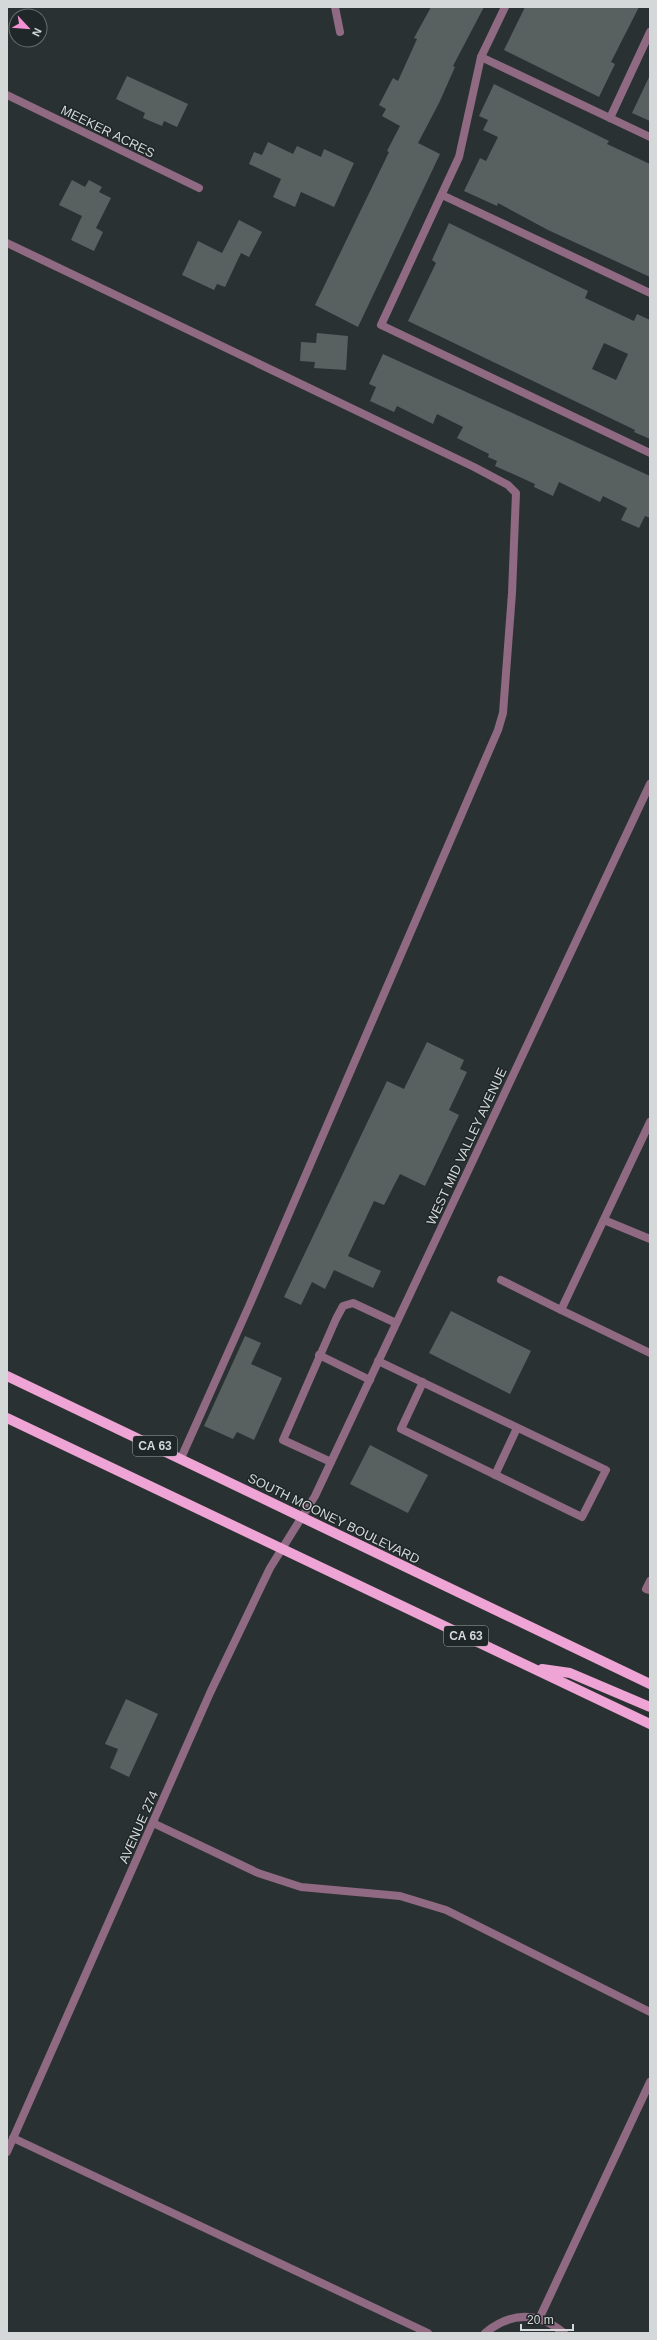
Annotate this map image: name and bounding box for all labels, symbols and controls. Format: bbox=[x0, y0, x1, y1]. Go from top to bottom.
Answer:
north arrow bbox=[8, 8, 48, 48]
text: N bbox=[30, 26, 44, 39]
street label: MEEKER ACRES bbox=[58, 102, 157, 161]
street label: WEST MID VALLEY AVENUE bbox=[423, 1065, 510, 1227]
road number: CA 63 bbox=[133, 1436, 177, 1456]
street label: SOUTH MOONEY BOULEVARD bbox=[245, 1470, 422, 1567]
road number: CA 63 bbox=[444, 1626, 488, 1646]
street label: AVENUE 274 bbox=[116, 1789, 161, 1866]
scale bar bbox=[521, 2306, 573, 2332]
text: 20 m bbox=[527, 2313, 554, 2327]

